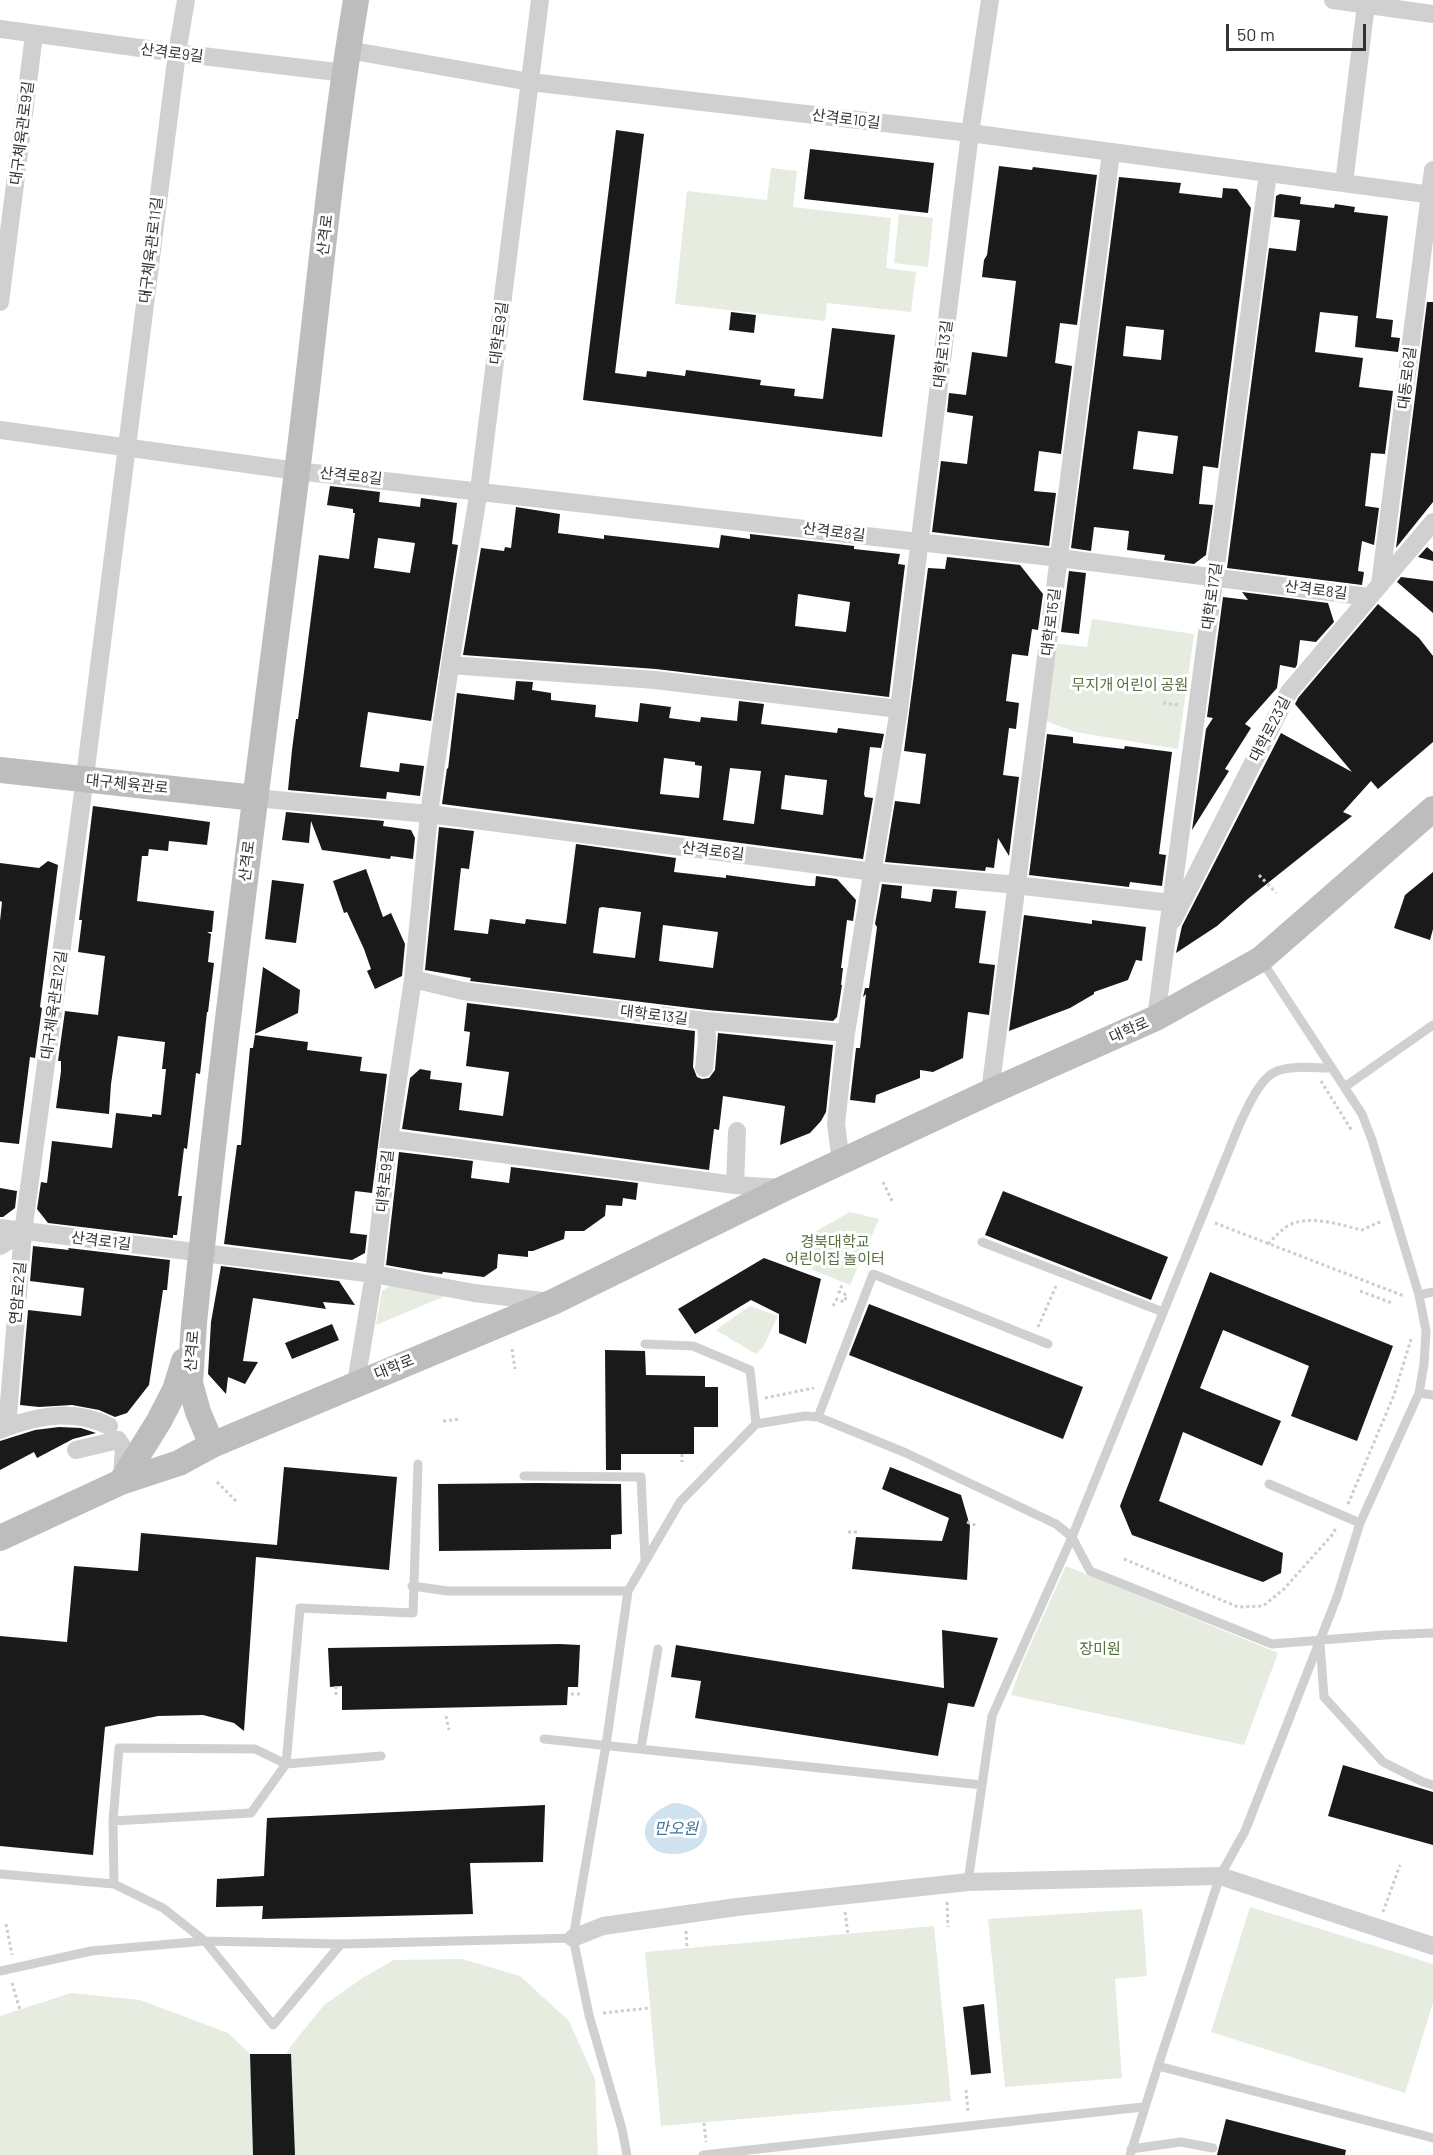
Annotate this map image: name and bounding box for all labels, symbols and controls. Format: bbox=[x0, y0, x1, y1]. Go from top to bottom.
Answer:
scale bar bbox=[1229, 12, 1368, 50]
text: 50 m bbox=[1237, 23, 1275, 45]
street label: 산격로9길 bbox=[140, 40, 204, 66]
street label: 대구체육관로9길 bbox=[7, 80, 37, 186]
street label: 산격로10길 bbox=[811, 106, 881, 132]
street label: 대구체육관로11길 bbox=[136, 196, 166, 304]
street label: 산격로 bbox=[314, 213, 336, 257]
street label: 대학로9길 bbox=[486, 301, 512, 365]
street label: 대학로13길 bbox=[930, 319, 956, 389]
street label: 대동로6길 bbox=[1394, 346, 1420, 410]
street label: 산격로8길 bbox=[319, 464, 383, 488]
street label: 산격로8길 bbox=[802, 519, 866, 545]
street label: 대학로17길 bbox=[1198, 561, 1226, 631]
street label: 산격로8길 bbox=[1284, 577, 1348, 603]
street label: 대학로15길 bbox=[1038, 587, 1064, 657]
park label: 무지개 어린이 공원 bbox=[1072, 676, 1188, 694]
street label: 대학로23길 bbox=[1246, 693, 1294, 765]
street label: 대구체육관로 bbox=[85, 771, 169, 797]
street label: 산격로6길 bbox=[681, 838, 745, 864]
street label: 산격로 bbox=[236, 839, 258, 883]
street label: 대구체육관로12길 bbox=[37, 949, 71, 1061]
street label: 대학로13길 bbox=[619, 1002, 689, 1028]
street label: 대학로 bbox=[1106, 1013, 1152, 1047]
street label: 대학로9길 bbox=[373, 1149, 397, 1213]
street label: 산격로1길 bbox=[70, 1228, 132, 1254]
park label: 경북대학교 어린이집 놀이터 bbox=[785, 1233, 885, 1268]
street label: 연암로2길 bbox=[6, 1261, 30, 1325]
street label: 산격로 bbox=[182, 1330, 202, 1372]
street label: 대학로 bbox=[371, 1351, 417, 1383]
park label: 장미원 bbox=[1079, 1640, 1121, 1658]
water label: 만오원 bbox=[654, 1819, 698, 1839]

